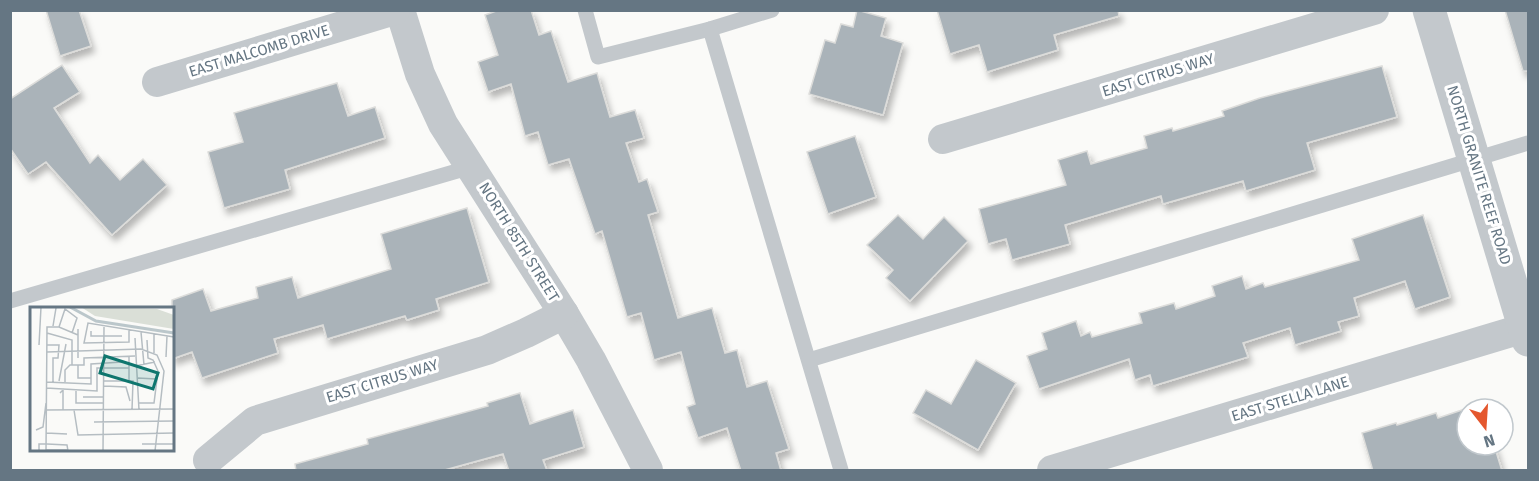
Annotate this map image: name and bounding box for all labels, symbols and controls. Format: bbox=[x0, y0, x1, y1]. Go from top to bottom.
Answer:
street label: EAST MALCOMB DRIVE bbox=[187, 21, 331, 81]
street label: EAST CITRUS WAY bbox=[1100, 49, 1217, 101]
street label: NORTH GRANITE REEF ROAD bbox=[1443, 83, 1515, 267]
street label: NORTH 85TH STREET bbox=[475, 179, 563, 305]
inset map bbox=[30, 307, 174, 451]
street label: EAST CITRUS WAY bbox=[324, 355, 441, 407]
street label: EAST STELLA LANE bbox=[1229, 373, 1351, 425]
north arrow bbox=[1455, 397, 1515, 457]
text: N bbox=[1481, 430, 1497, 452]

